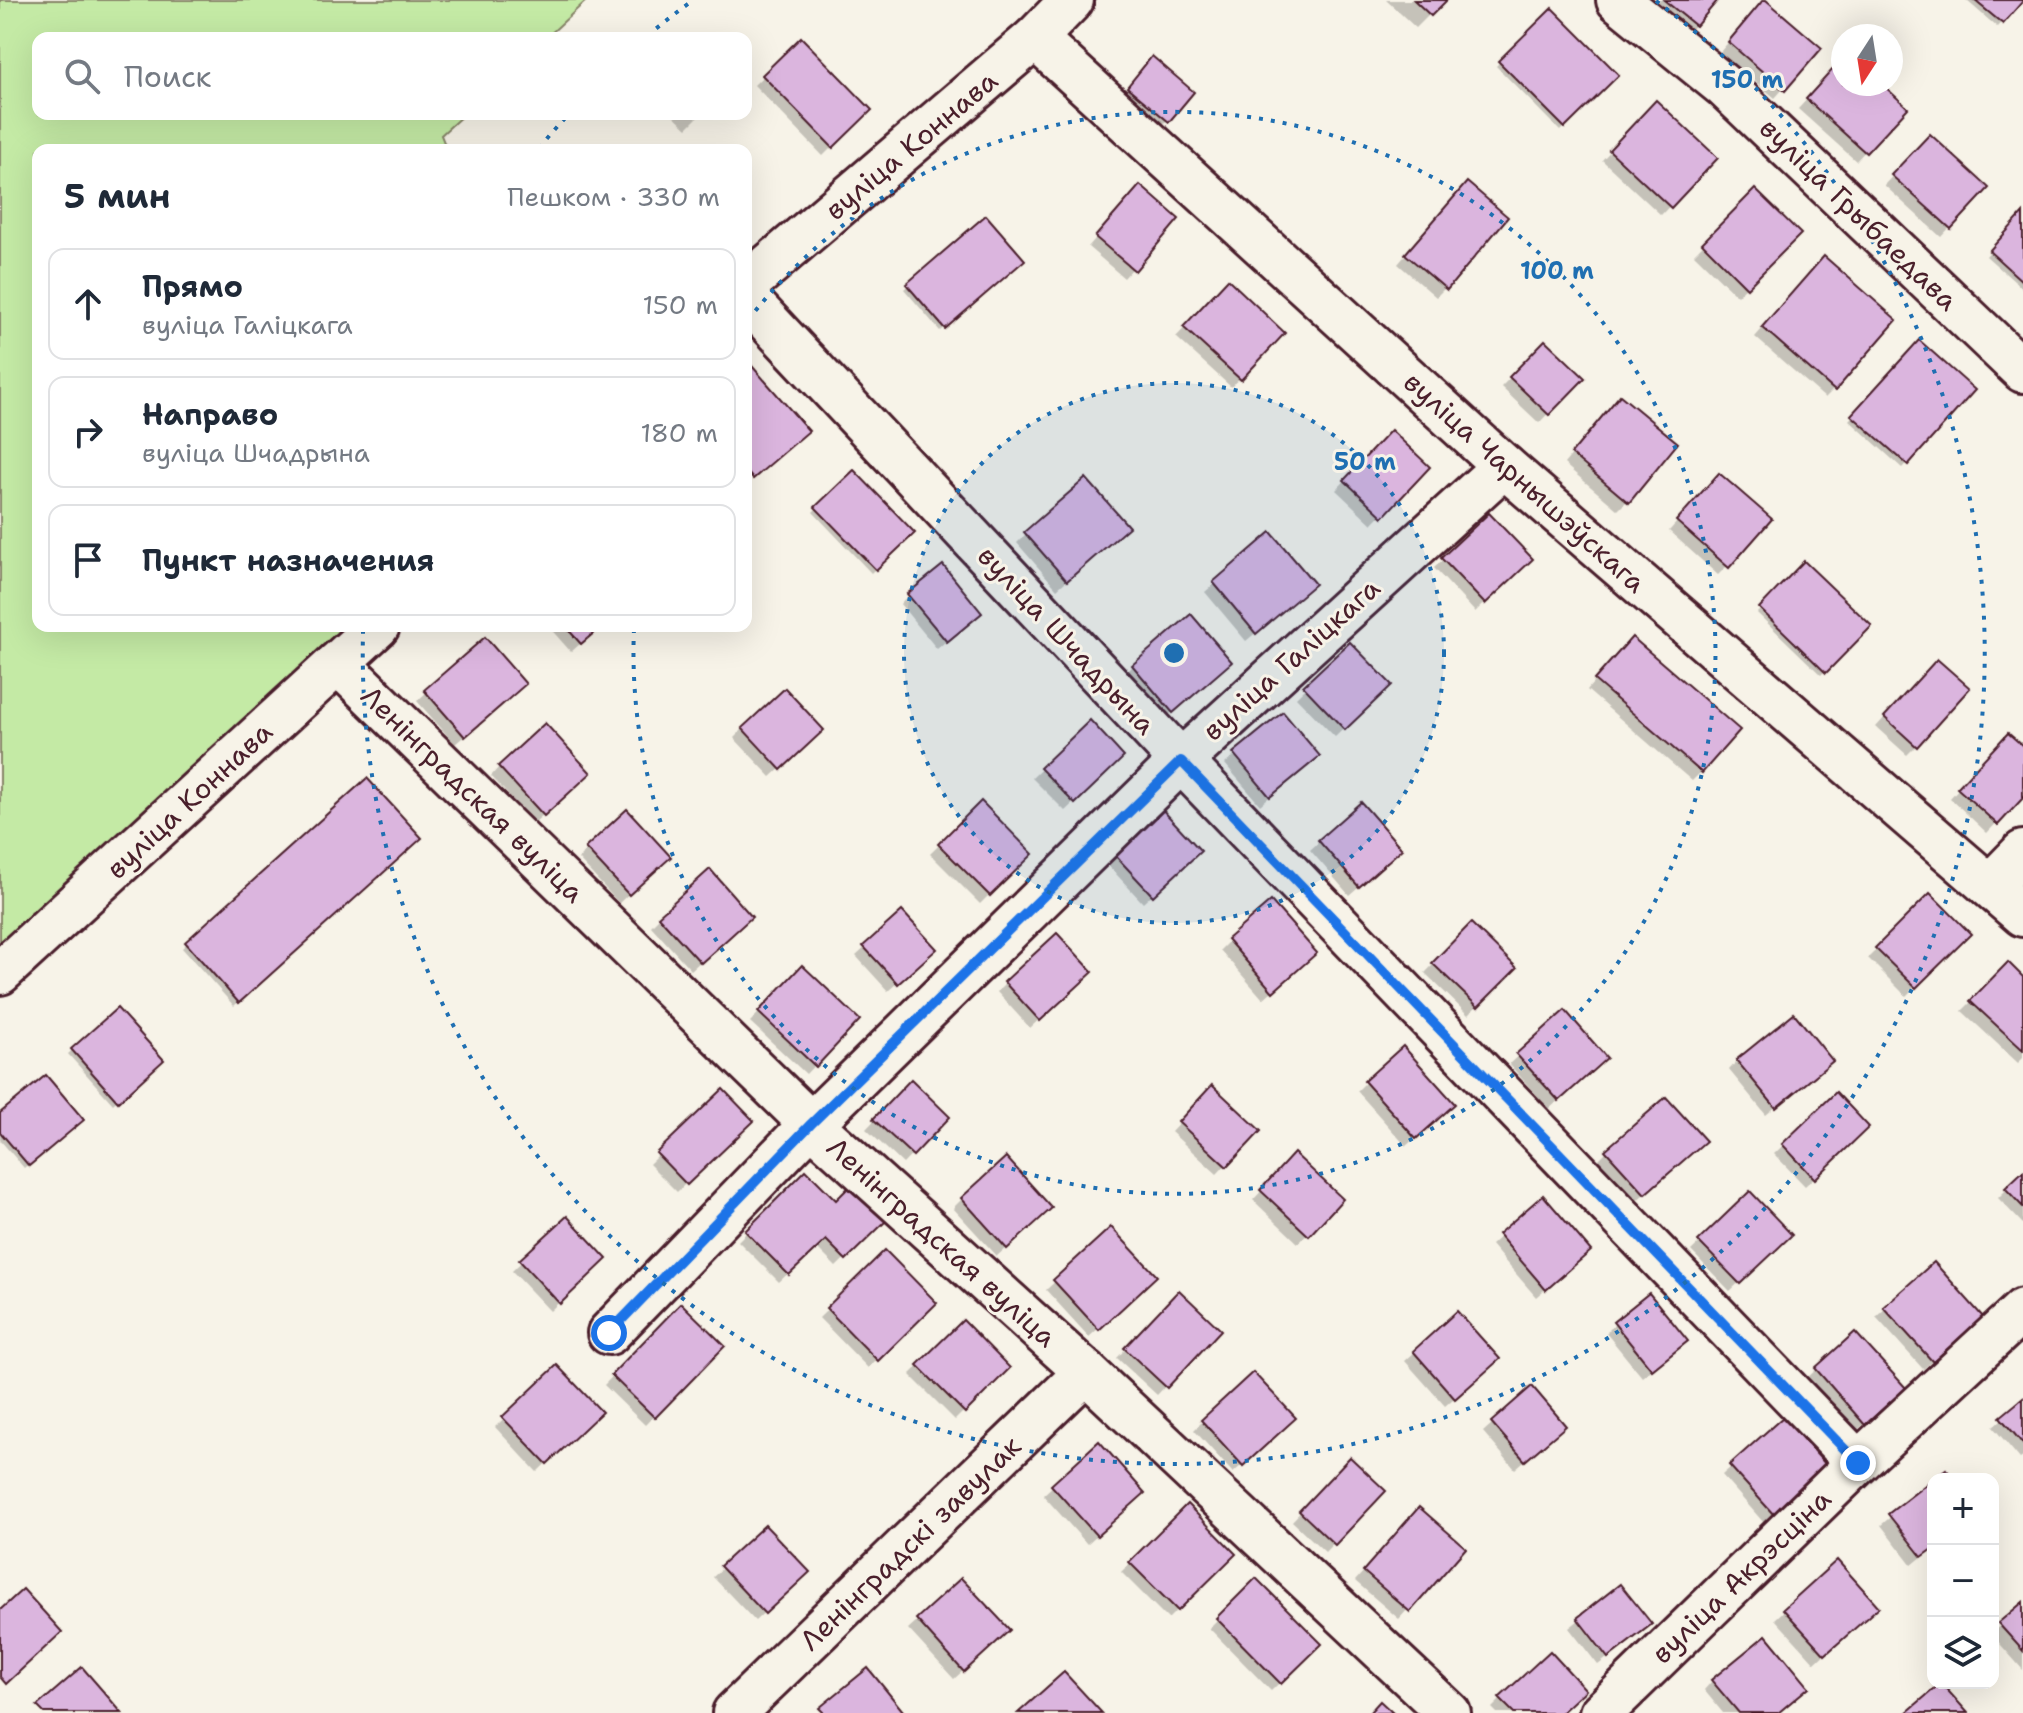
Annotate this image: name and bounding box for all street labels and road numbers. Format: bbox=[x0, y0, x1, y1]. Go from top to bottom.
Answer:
street label: вуліца Коннава bbox=[817, 62, 1005, 228]
street label: вуліца Грыбаедава bbox=[1751, 109, 1967, 319]
street label: вуліца Чарнышэўскага bbox=[1396, 363, 1654, 601]
street label: вуліца Шчадрына bbox=[969, 537, 1165, 743]
street label: вуліца Галіцкага bbox=[1194, 569, 1388, 749]
street label: Ленінградская вуліца bbox=[353, 677, 593, 911]
street label: вуліца Коннава bbox=[98, 713, 280, 887]
street label: Ленінградская вуліца bbox=[819, 1129, 1065, 1355]
street label: Ленінградскі завулак bbox=[791, 1427, 1029, 1659]
street label: вуліца Акрэсціна bbox=[1643, 1480, 1839, 1672]

